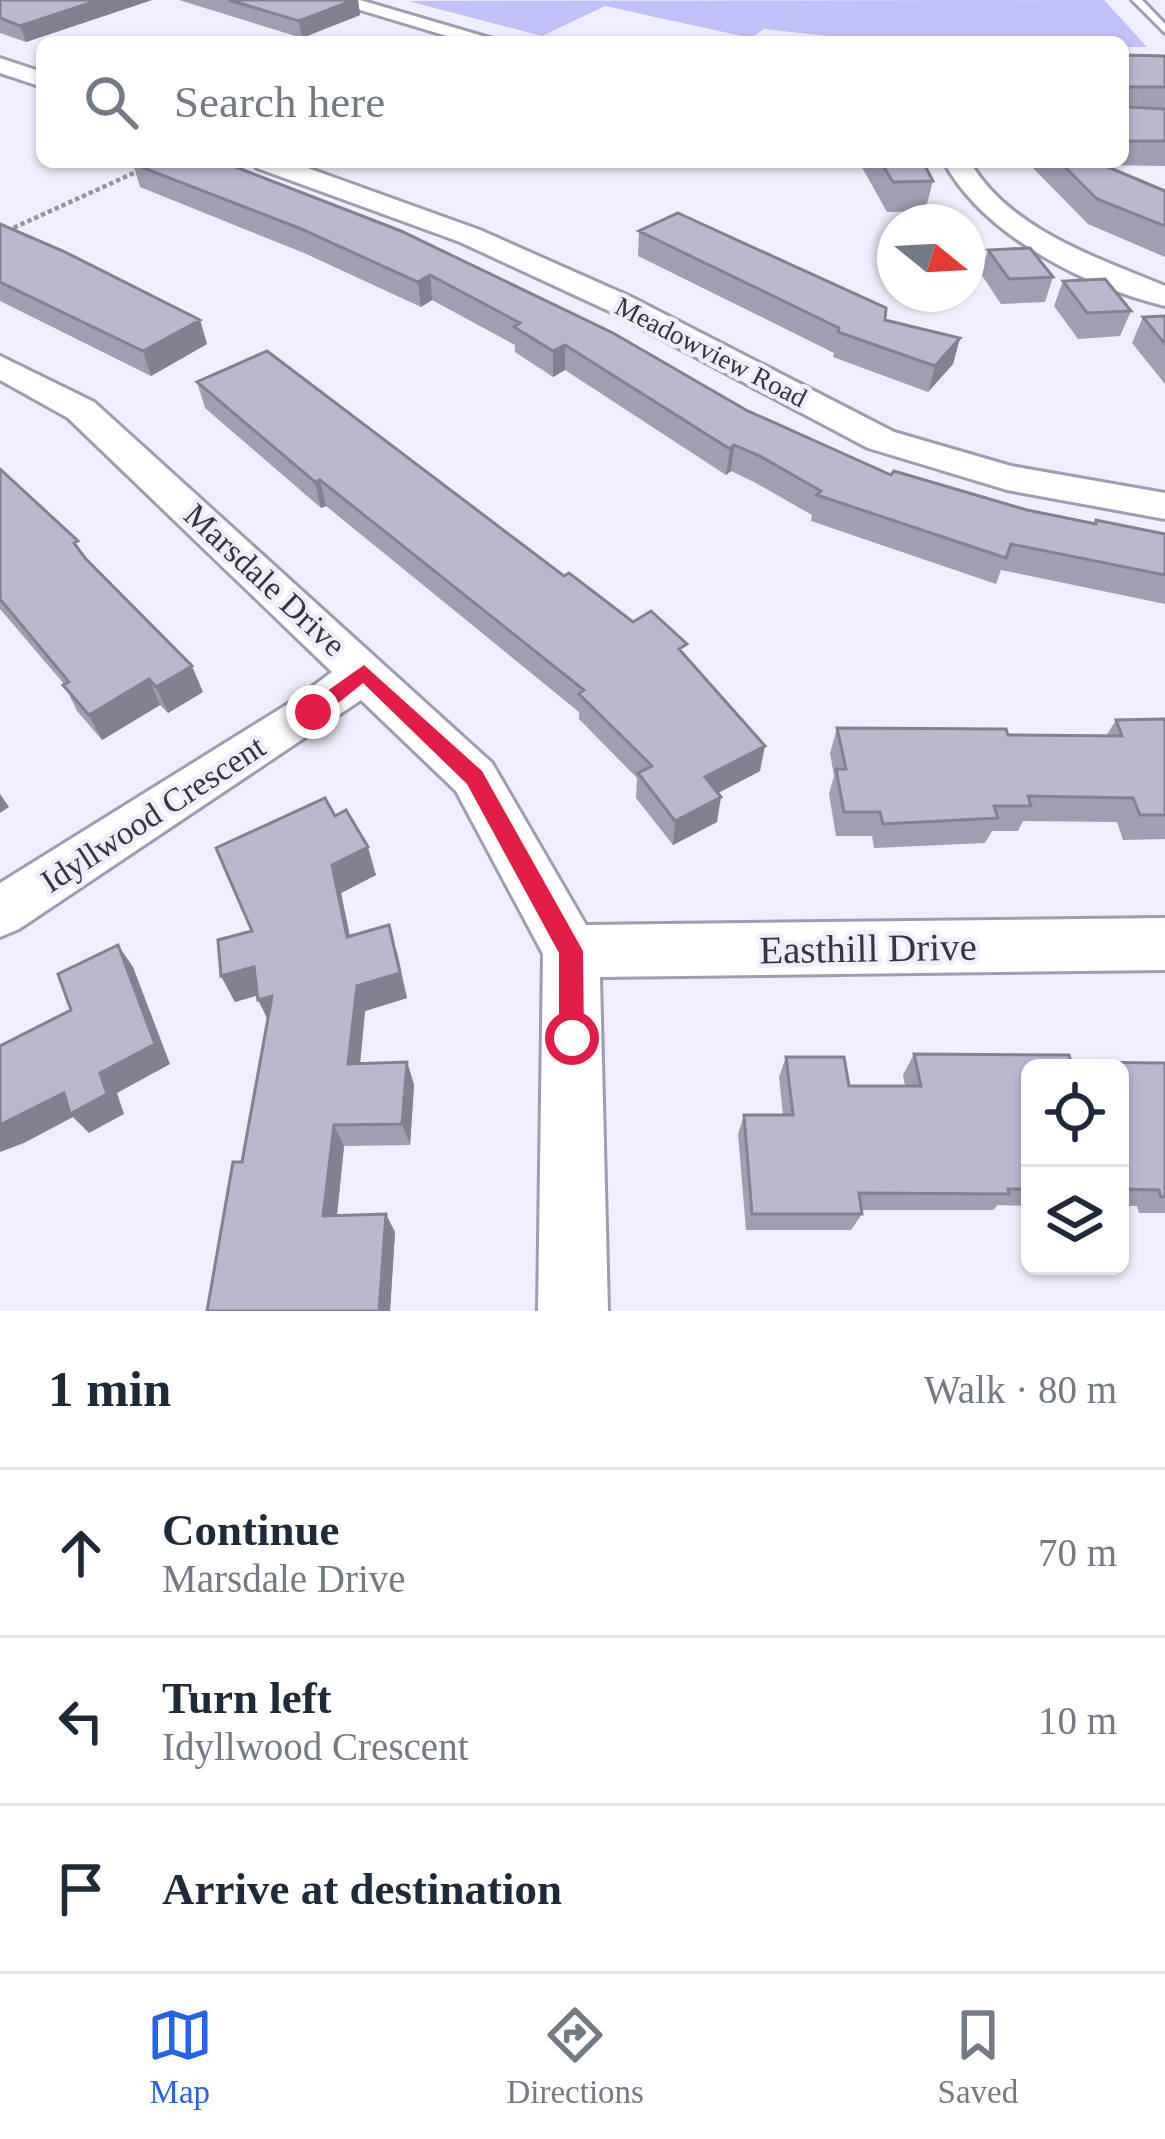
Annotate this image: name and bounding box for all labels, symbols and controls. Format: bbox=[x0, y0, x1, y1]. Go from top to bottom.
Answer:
search box bbox=[36, 36, 1129, 168]
icon: search bbox=[78, 69, 144, 135]
text: Search here bbox=[174, 77, 385, 127]
north arrow bbox=[877, 204, 985, 312]
street label: Meadowview Road bbox=[610, 291, 812, 413]
street label: Marsdale Drive bbox=[177, 497, 353, 663]
route end bbox=[286, 685, 340, 739]
street label: Idyllwood Crescent bbox=[34, 728, 272, 900]
street label: Easthill Drive bbox=[759, 925, 977, 971]
route start bbox=[545, 1011, 599, 1065]
map controls bbox=[1021, 1059, 1129, 1275]
button: locate bbox=[1021, 1059, 1129, 1167]
button: layers bbox=[1021, 1167, 1129, 1275]
text: 1 min bbox=[48, 1361, 171, 1417]
text: Walk · 80 m bbox=[924, 1368, 1117, 1411]
text: Continue bbox=[162, 1505, 340, 1555]
icon: ahead bbox=[48, 1520, 114, 1586]
text: 70 m bbox=[1038, 1531, 1117, 1574]
text: Marsdale Drive bbox=[162, 1557, 406, 1600]
text: Turn left bbox=[162, 1673, 332, 1723]
icon: left bbox=[48, 1688, 114, 1754]
text: 10 m bbox=[1038, 1699, 1117, 1742]
text: Idyllwood Crescent bbox=[162, 1725, 469, 1768]
icon: arrive bbox=[48, 1856, 114, 1922]
text: Arrive at destination bbox=[162, 1864, 562, 1914]
tab: Map bbox=[147, 2002, 213, 2111]
tab: Directions bbox=[506, 2002, 644, 2111]
tab: Saved bbox=[938, 2002, 1018, 2111]

